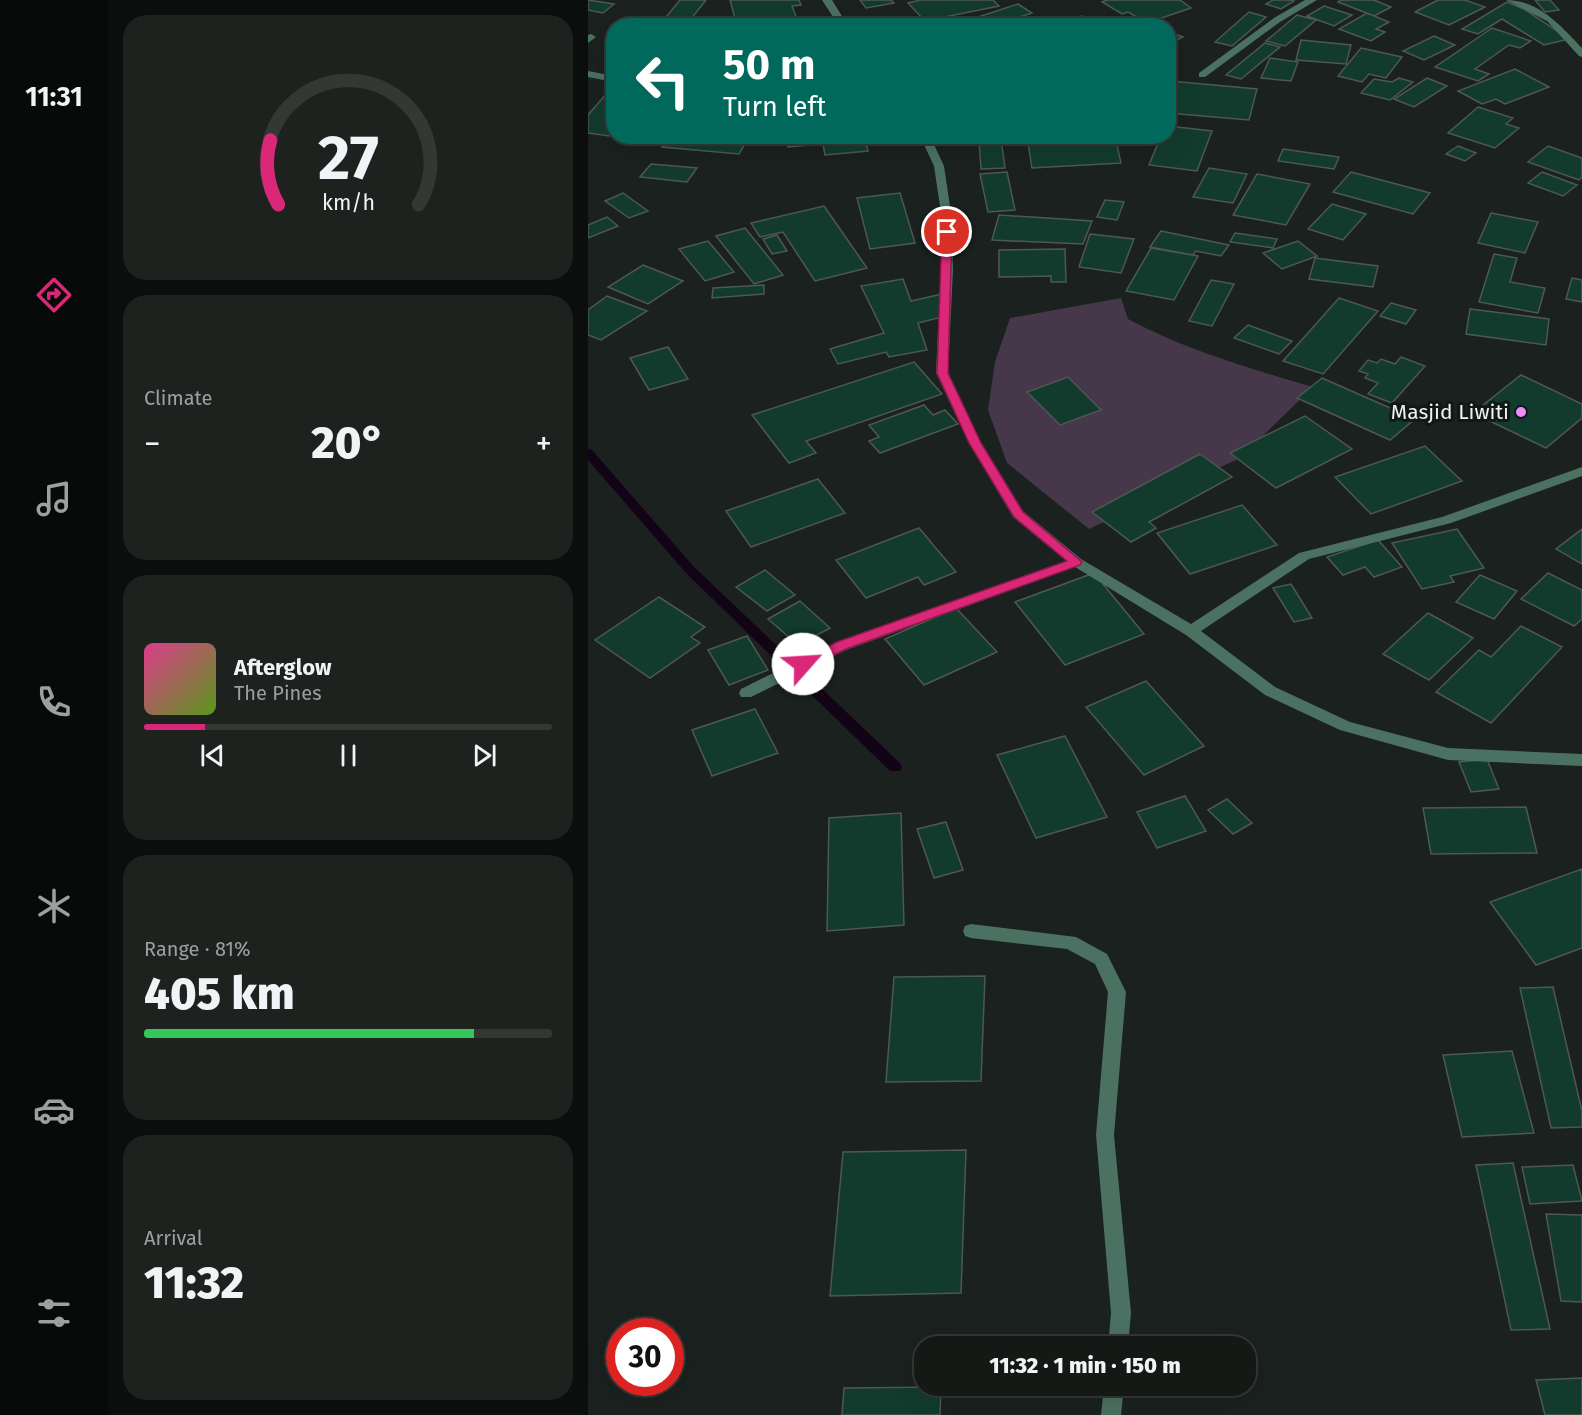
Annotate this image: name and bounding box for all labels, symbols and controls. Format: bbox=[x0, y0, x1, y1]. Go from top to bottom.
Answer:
text: 50 m bbox=[723, 40, 816, 90]
icon: left bbox=[624, 42, 702, 120]
text: 11:31 bbox=[25, 81, 83, 113]
text: Turn left bbox=[723, 91, 826, 123]
text: 27 bbox=[318, 121, 378, 196]
text: km/h bbox=[321, 190, 375, 216]
pin bbox=[921, 206, 972, 257]
icon: arrive bbox=[930, 215, 963, 248]
icon: directions bbox=[33, 274, 75, 316]
text: Climate bbox=[144, 386, 212, 410]
place label: Masjid Liwiti bbox=[1391, 399, 1509, 425]
marker: Masjid Liwiti bbox=[1514, 405, 1528, 419]
text: 20° bbox=[311, 416, 385, 470]
text: − bbox=[144, 424, 161, 464]
text: + bbox=[536, 424, 552, 464]
icon: music bbox=[33, 478, 75, 520]
position arrow bbox=[771, 632, 835, 696]
text: Afterglow bbox=[234, 654, 331, 681]
icon: phone bbox=[33, 681, 75, 723]
text: The Pines bbox=[234, 681, 321, 705]
icon: previous bbox=[196, 739, 229, 772]
icon: pause bbox=[332, 739, 365, 772]
icon: next bbox=[468, 739, 501, 772]
icon: climate bbox=[33, 885, 75, 927]
text: Range · 81% bbox=[144, 937, 250, 961]
text: 405 km bbox=[144, 967, 295, 1021]
icon: car bbox=[33, 1089, 75, 1131]
text: Arrival bbox=[144, 1226, 203, 1250]
text: 11:32 bbox=[144, 1256, 244, 1310]
icon: filters bbox=[33, 1292, 75, 1334]
speed limit sign: 30 bbox=[606, 1318, 684, 1396]
text: 11:32 · 1 min · 150 m bbox=[989, 1352, 1181, 1379]

